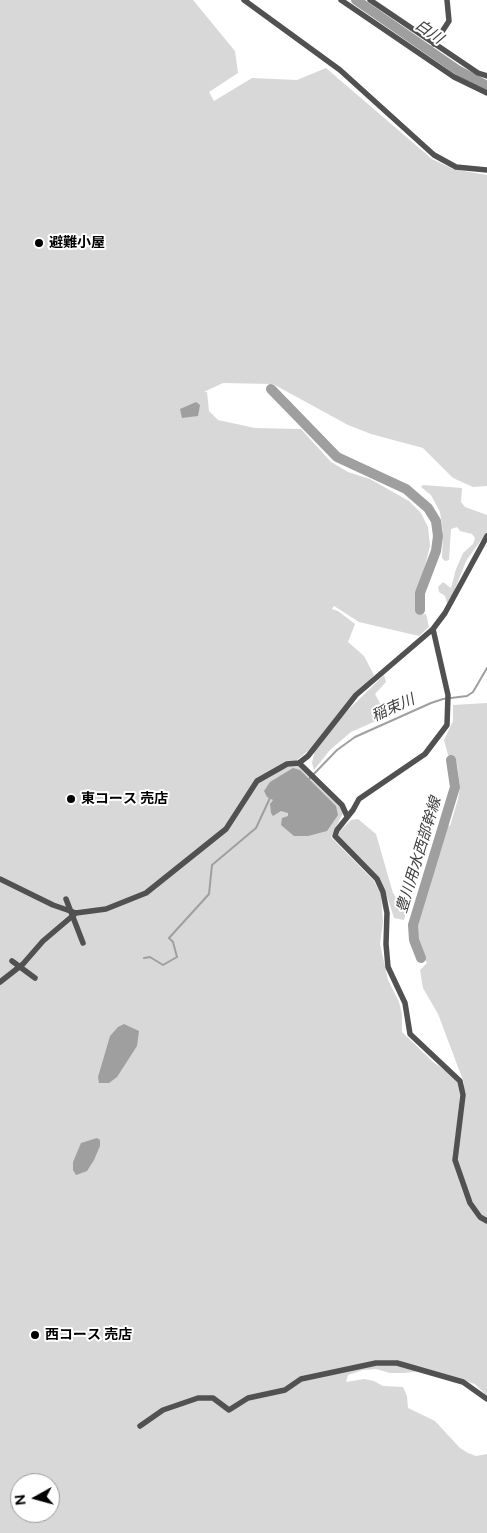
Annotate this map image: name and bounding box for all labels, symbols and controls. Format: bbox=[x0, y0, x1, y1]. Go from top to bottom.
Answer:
water label: 白川 bbox=[412, 16, 446, 48]
place label: 避難小屋 bbox=[49, 235, 105, 251]
marker: 避難小屋 bbox=[33, 237, 45, 249]
water label: 稲束川 bbox=[369, 691, 417, 725]
place label: 東コース 売店 bbox=[81, 791, 168, 807]
marker: 東コース 売店 bbox=[65, 793, 77, 805]
water label: 豊川用水西部幹線 bbox=[393, 795, 445, 915]
place label: 西コース 売店 bbox=[45, 1327, 132, 1343]
marker: 西コース 売店 bbox=[29, 1329, 41, 1341]
north arrow bbox=[10, 1473, 60, 1523]
text: N bbox=[12, 1493, 30, 1506]

